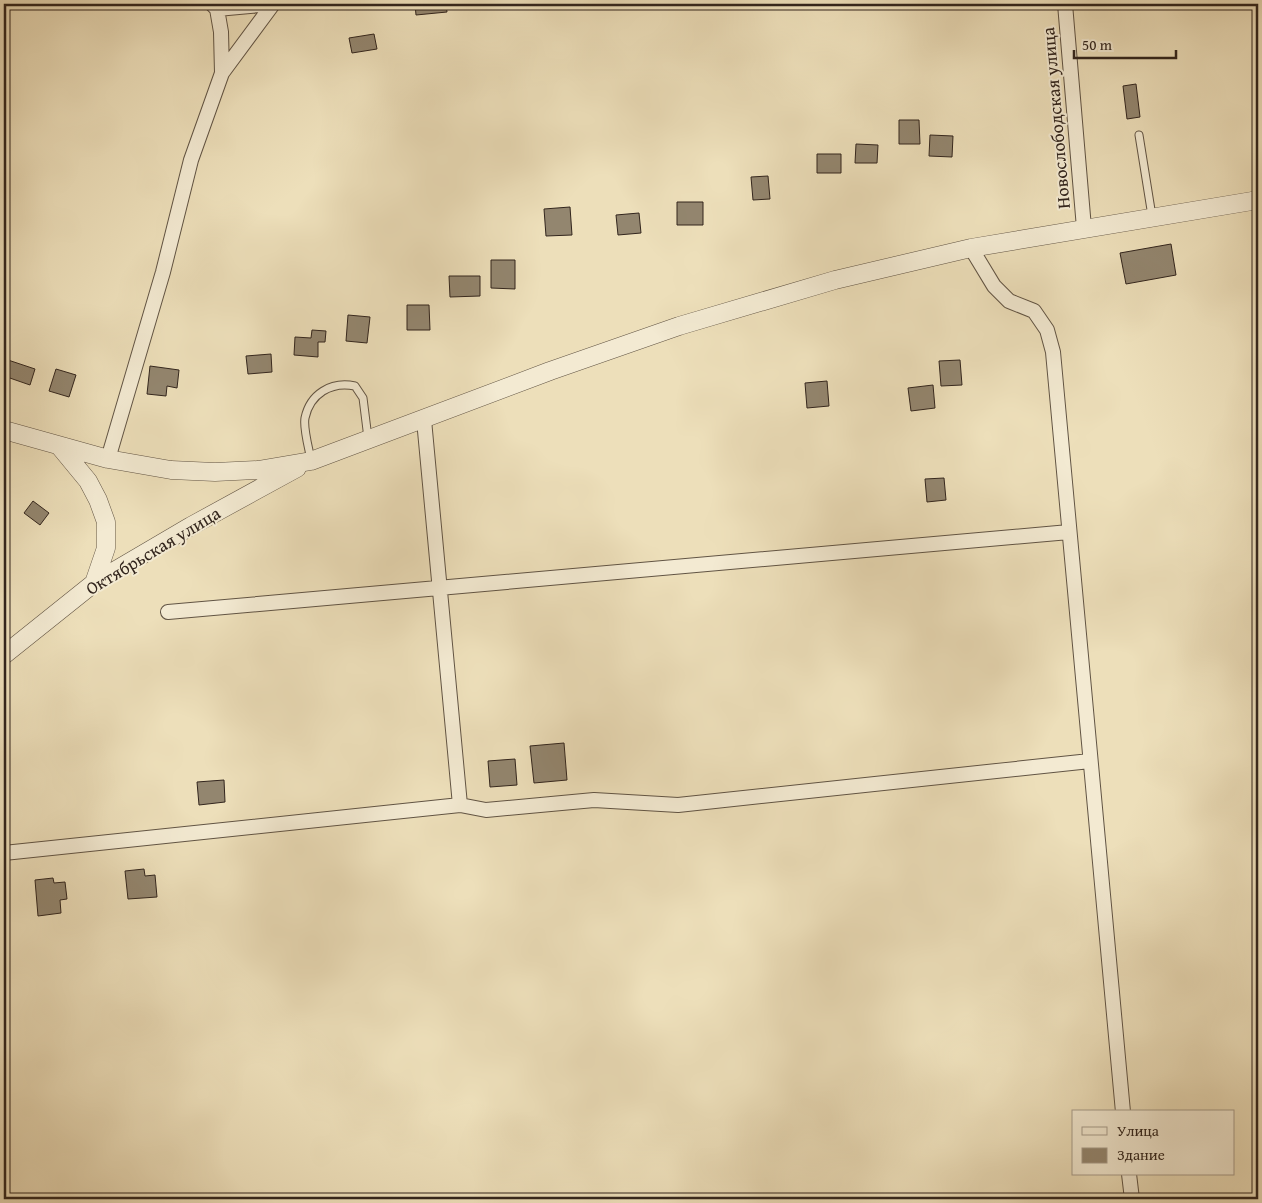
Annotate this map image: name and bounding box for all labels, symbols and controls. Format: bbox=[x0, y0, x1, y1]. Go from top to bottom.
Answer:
street label: Новослободская улица bbox=[1034, 26, 1077, 210]
scale bar bbox=[1074, 28, 1177, 60]
text: 50 m bbox=[1082, 34, 1113, 55]
street label: Октябрьская улица bbox=[80, 499, 226, 602]
legend bbox=[1072, 1110, 1234, 1176]
text: Улица bbox=[1117, 1120, 1160, 1141]
text: Здание bbox=[1117, 1144, 1165, 1165]

